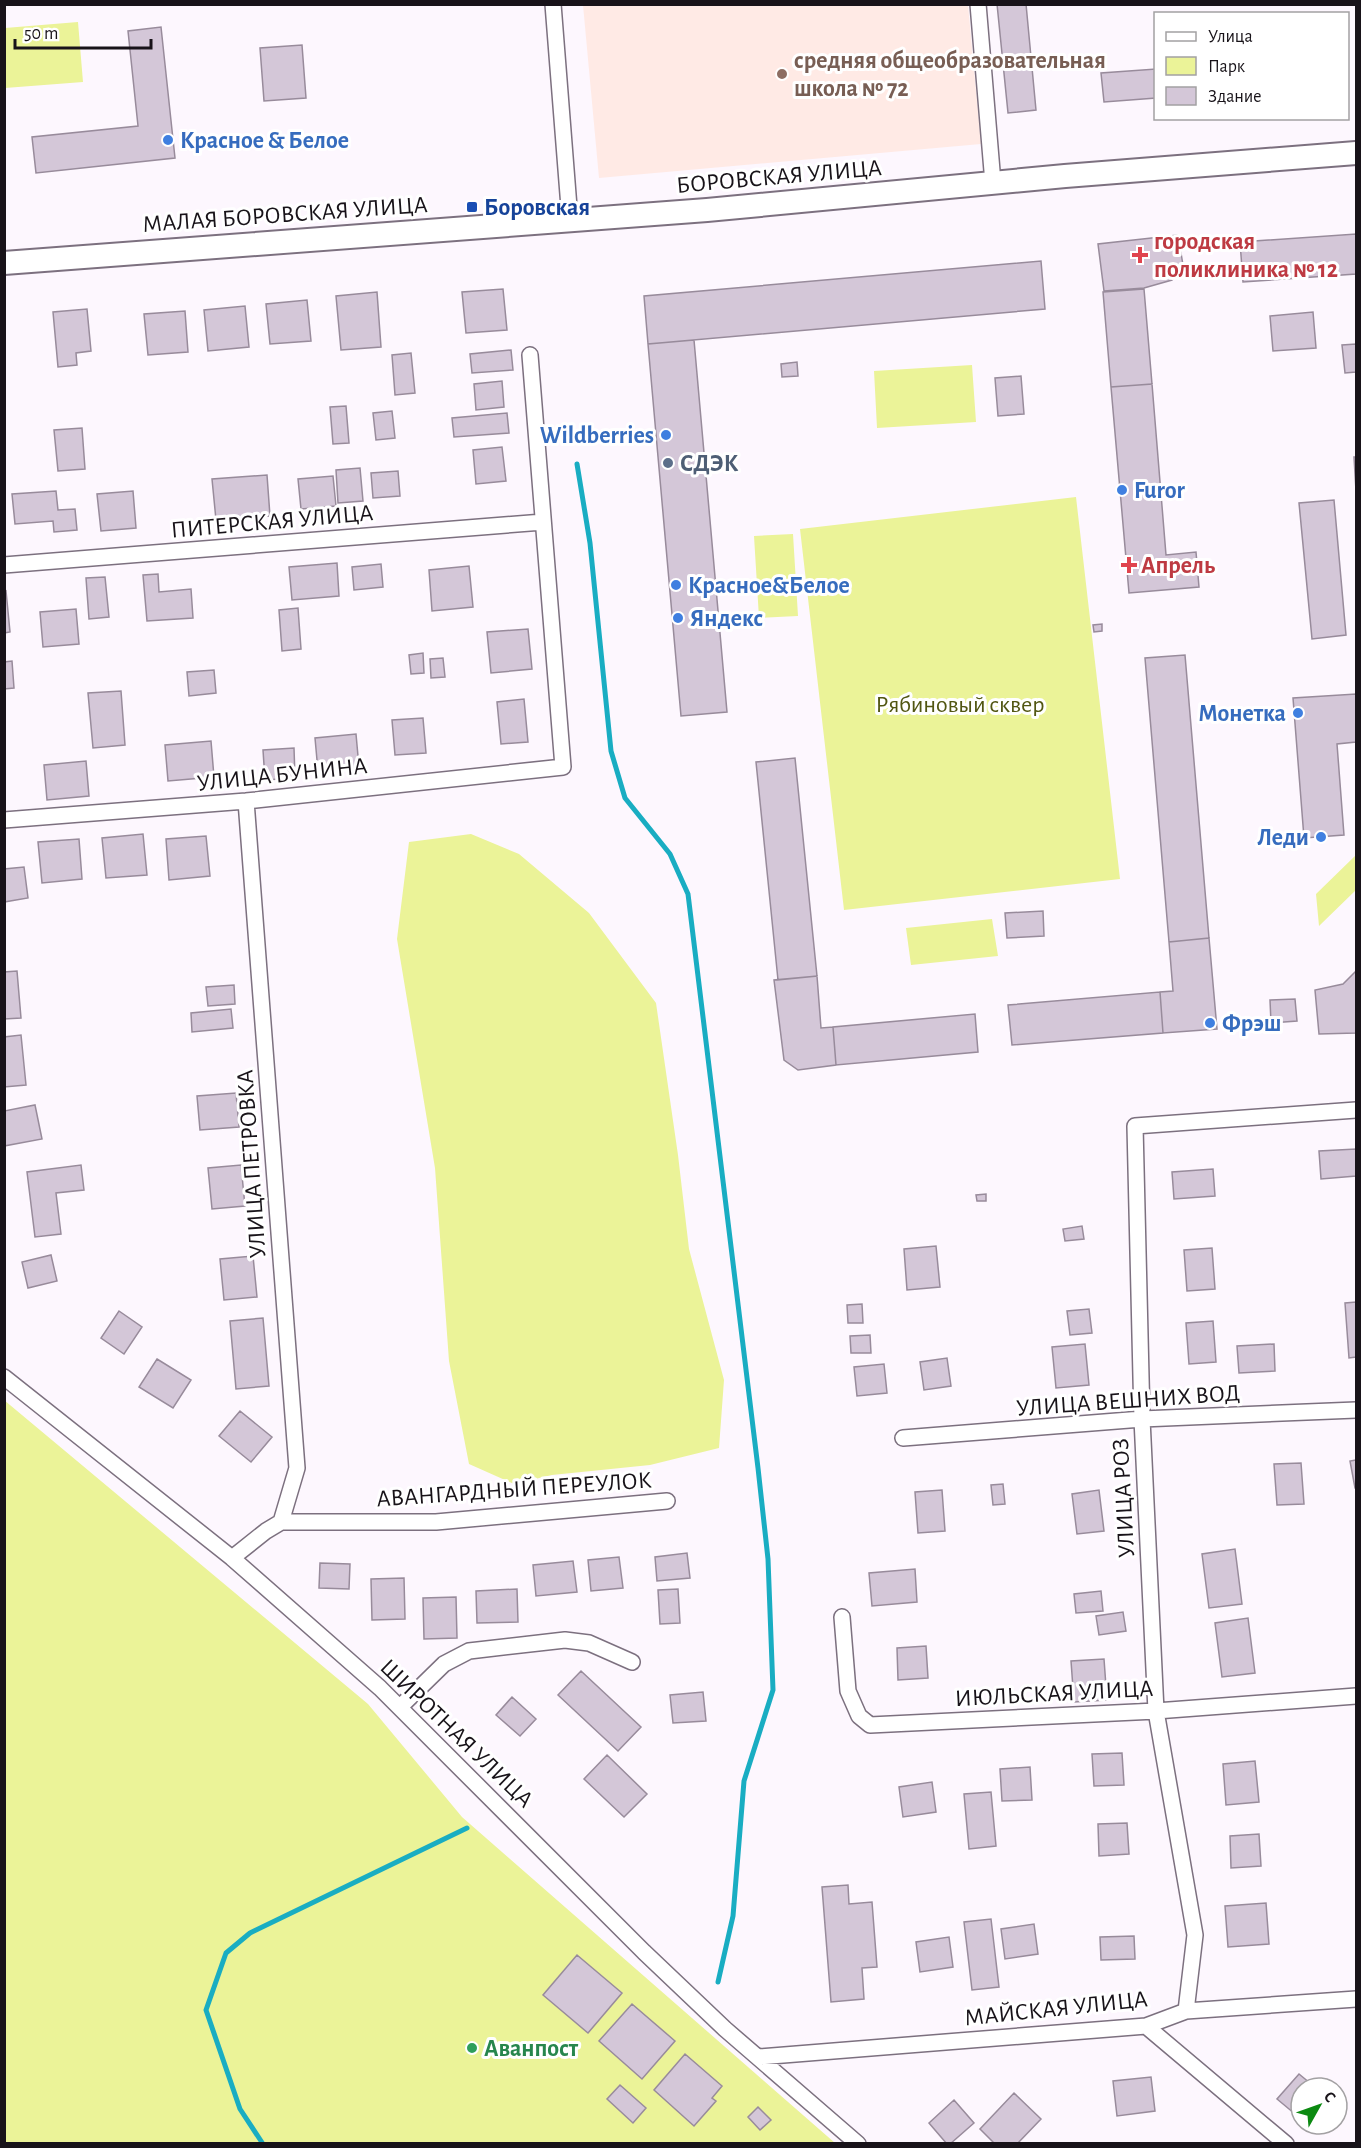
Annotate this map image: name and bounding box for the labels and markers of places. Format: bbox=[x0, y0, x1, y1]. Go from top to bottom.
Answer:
place label: средняя общеобразовательная школа № 72 bbox=[794, 49, 1106, 101]
marker: средняя общеобразовательная школа № 72 bbox=[775, 67, 789, 81]
place label: Красное & Белое bbox=[180, 129, 349, 153]
marker: Красное & Белое bbox=[161, 133, 175, 147]
place label: Боровская bbox=[484, 196, 590, 220]
marker: Боровская bbox=[465, 200, 479, 214]
place label: городская поликлиника № 12 bbox=[1154, 230, 1338, 282]
marker: городская поликлиника № 12 bbox=[1131, 246, 1149, 264]
place label: Wildberries bbox=[540, 424, 654, 448]
marker: Wildberries bbox=[659, 428, 673, 442]
place label: СДЭК bbox=[680, 452, 739, 476]
marker: СДЭК bbox=[661, 456, 675, 470]
place label: Furor bbox=[1134, 479, 1186, 503]
marker: Furor bbox=[1115, 483, 1129, 497]
place label: Апрель bbox=[1141, 554, 1215, 578]
marker: Апрель bbox=[1122, 558, 1136, 572]
place label: Красное&Белое bbox=[688, 574, 850, 598]
marker: Красное&Белое bbox=[669, 578, 683, 592]
place label: Яндекс bbox=[690, 607, 763, 631]
marker: Яндекс bbox=[671, 611, 685, 625]
place label: Монетка bbox=[1198, 702, 1286, 726]
marker: Монетка bbox=[1291, 706, 1305, 720]
place label: Леди bbox=[1257, 826, 1309, 850]
marker: Леди bbox=[1314, 830, 1328, 844]
place label: Фрэш bbox=[1222, 1012, 1281, 1036]
marker: Фрэш bbox=[1203, 1016, 1217, 1030]
place label: Аванпост bbox=[484, 2037, 579, 2061]
marker: Аванпост bbox=[465, 2041, 479, 2055]

